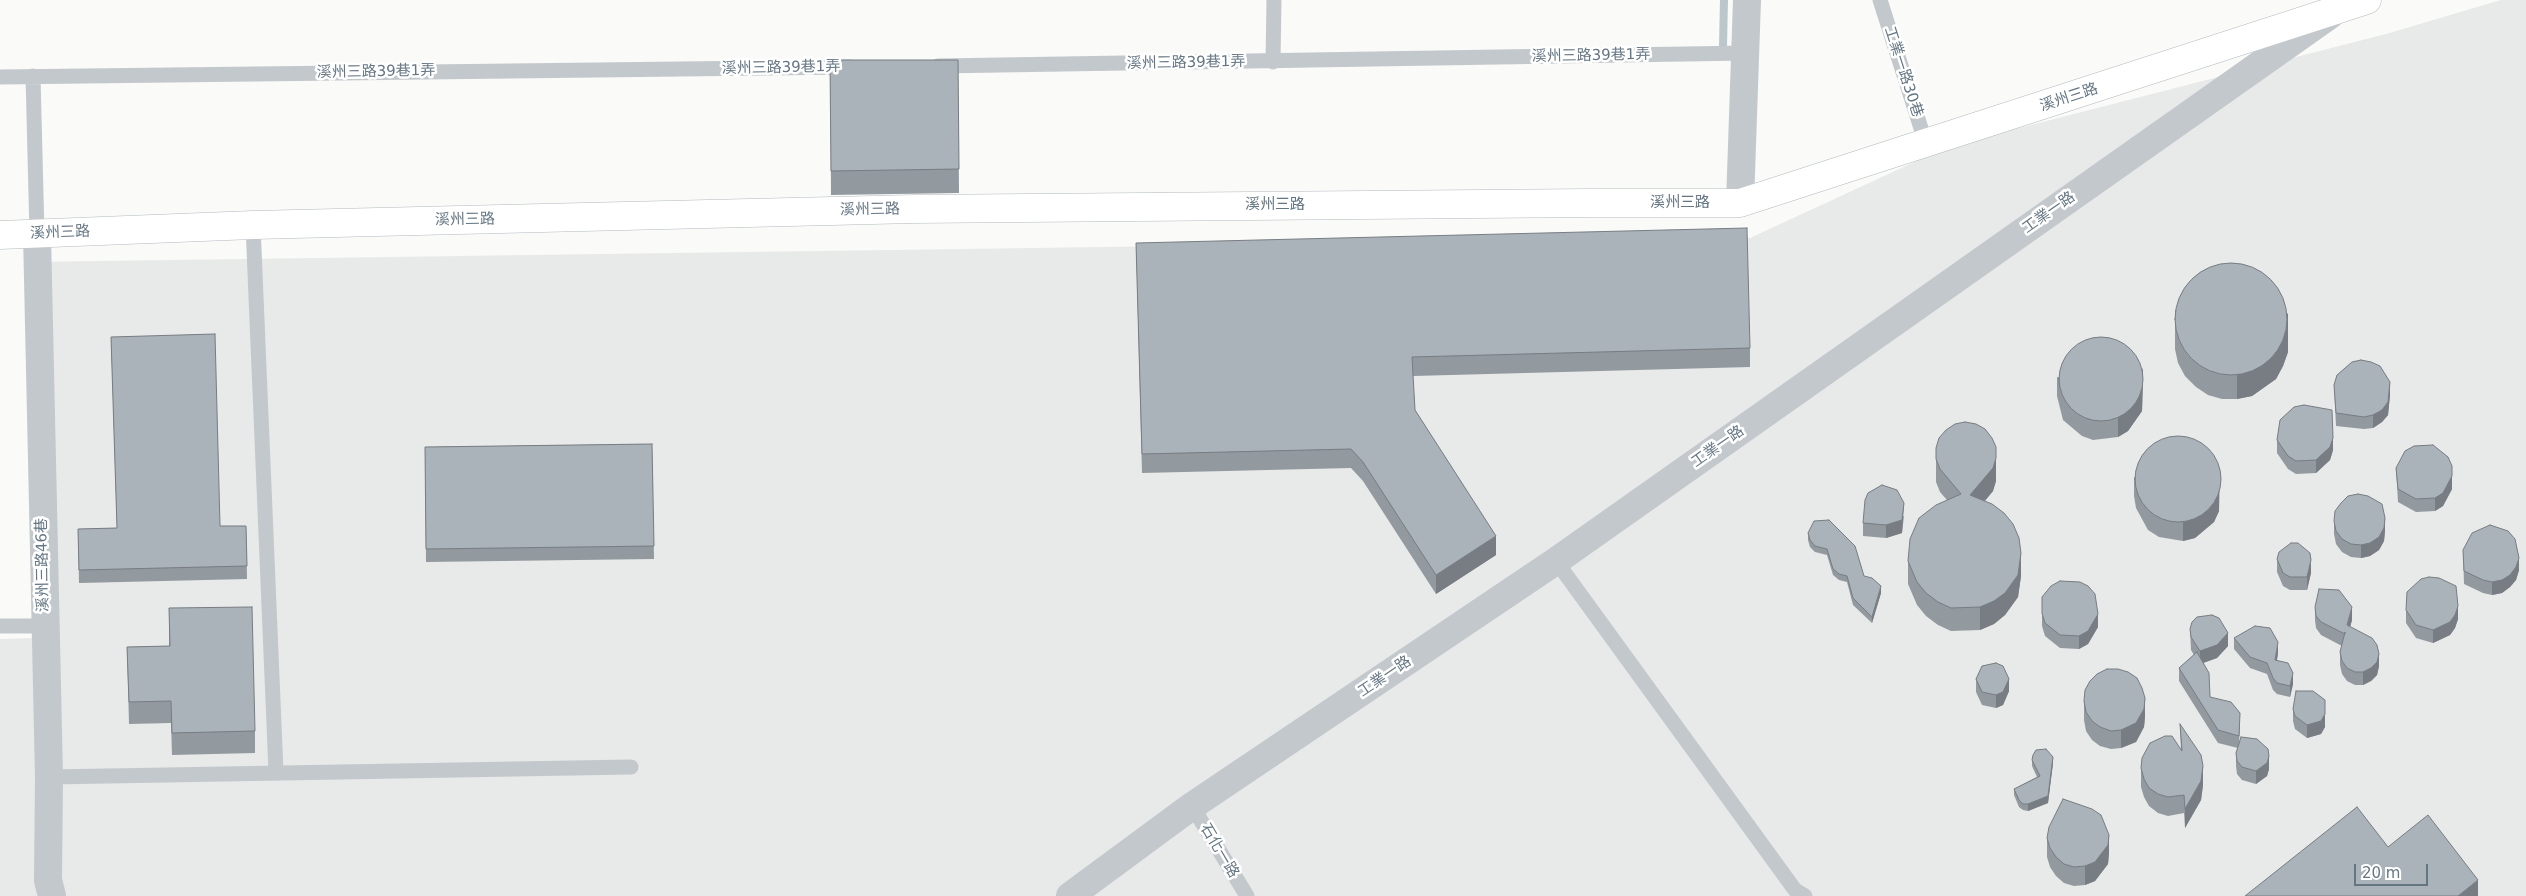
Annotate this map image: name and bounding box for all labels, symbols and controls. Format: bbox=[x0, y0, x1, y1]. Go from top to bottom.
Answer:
street label: 工業一路30巷 bbox=[1880, 24, 1926, 120]
street label: 溪州三路39巷1弄 bbox=[1532, 46, 1650, 66]
street label: 溪州三路39巷1弄 bbox=[1127, 53, 1245, 73]
street label: 溪州三路39巷1弄 bbox=[722, 58, 840, 78]
street label: 溪州三路39巷1弄 bbox=[317, 62, 435, 82]
street label: 溪州三路 bbox=[2038, 80, 2100, 116]
street label: 工業一路 bbox=[2019, 188, 2079, 238]
street label: 溪州三路 bbox=[1650, 194, 1710, 212]
street label: 溪州三路 bbox=[1245, 196, 1305, 214]
street label: 溪州三路 bbox=[840, 200, 900, 220]
street label: 溪州三路 bbox=[435, 210, 495, 230]
street label: 溪州三路 bbox=[30, 223, 90, 243]
street label: 工業一路 bbox=[1688, 422, 1748, 472]
street label: 溪州三路46巷 bbox=[33, 518, 53, 612]
street label: 工業一路 bbox=[1355, 653, 1415, 701]
street label: 石化一路 bbox=[1196, 821, 1242, 881]
scale bar bbox=[2356, 854, 2430, 886]
text: 20 m bbox=[2362, 864, 2400, 882]

